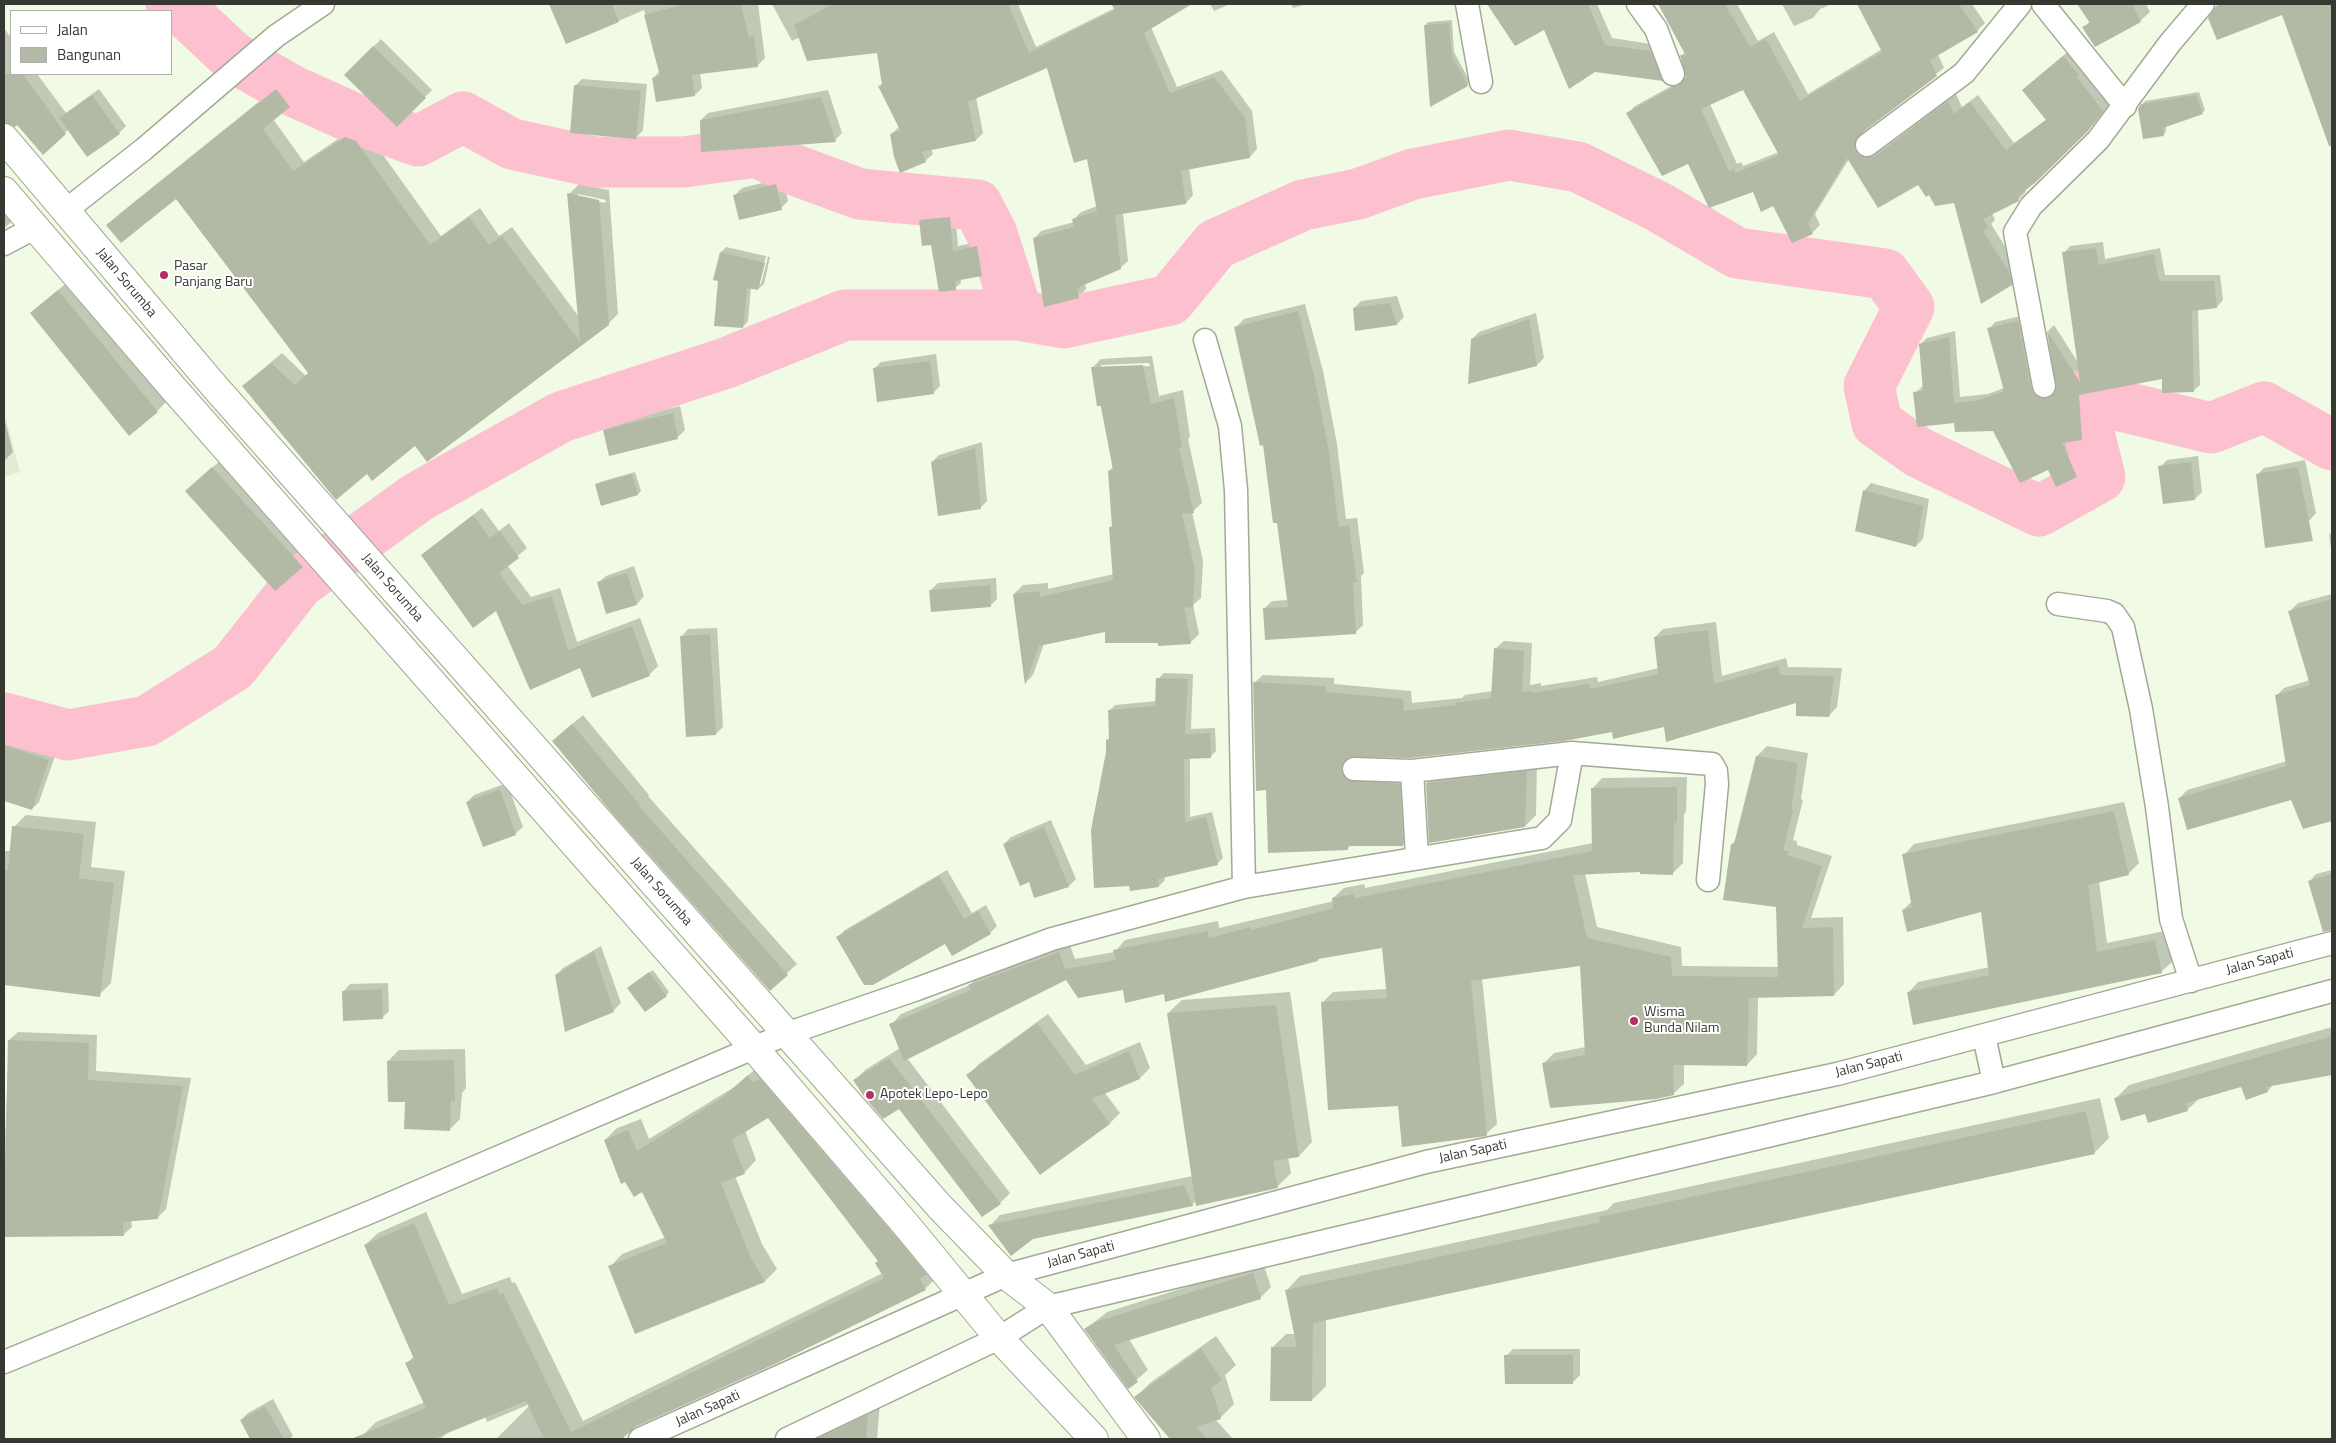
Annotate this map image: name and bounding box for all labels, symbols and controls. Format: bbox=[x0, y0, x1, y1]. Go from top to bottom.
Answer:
legend bbox=[10, 10, 172, 75]
text: Jalan bbox=[57, 18, 88, 41]
text: Bangunan bbox=[57, 43, 121, 66]
street label: Jalan Sorumba bbox=[92, 245, 160, 321]
place label: Pasar Panjang Baru bbox=[174, 259, 253, 292]
marker: Pasar Panjang Baru bbox=[158, 269, 170, 281]
street label: Jalan Sorumba bbox=[358, 550, 426, 626]
street label: Jalan Sorumba bbox=[627, 854, 695, 930]
street label: Jalan Sapati bbox=[2225, 945, 2295, 979]
place label: Wisma Bunda Nilam bbox=[1644, 1005, 1720, 1038]
marker: Wisma Bunda Nilam bbox=[1628, 1015, 1640, 1027]
street label: Jalan Sapati bbox=[1834, 1049, 1904, 1081]
place label: Apotek Lepo-Lepo bbox=[880, 1087, 988, 1103]
marker: Apotek Lepo-Lepo bbox=[864, 1089, 876, 1101]
street label: Jalan Sapati bbox=[1438, 1137, 1508, 1167]
street label: Jalan Sapati bbox=[1046, 1238, 1116, 1272]
street label: Jalan Sapati bbox=[673, 1387, 743, 1431]

